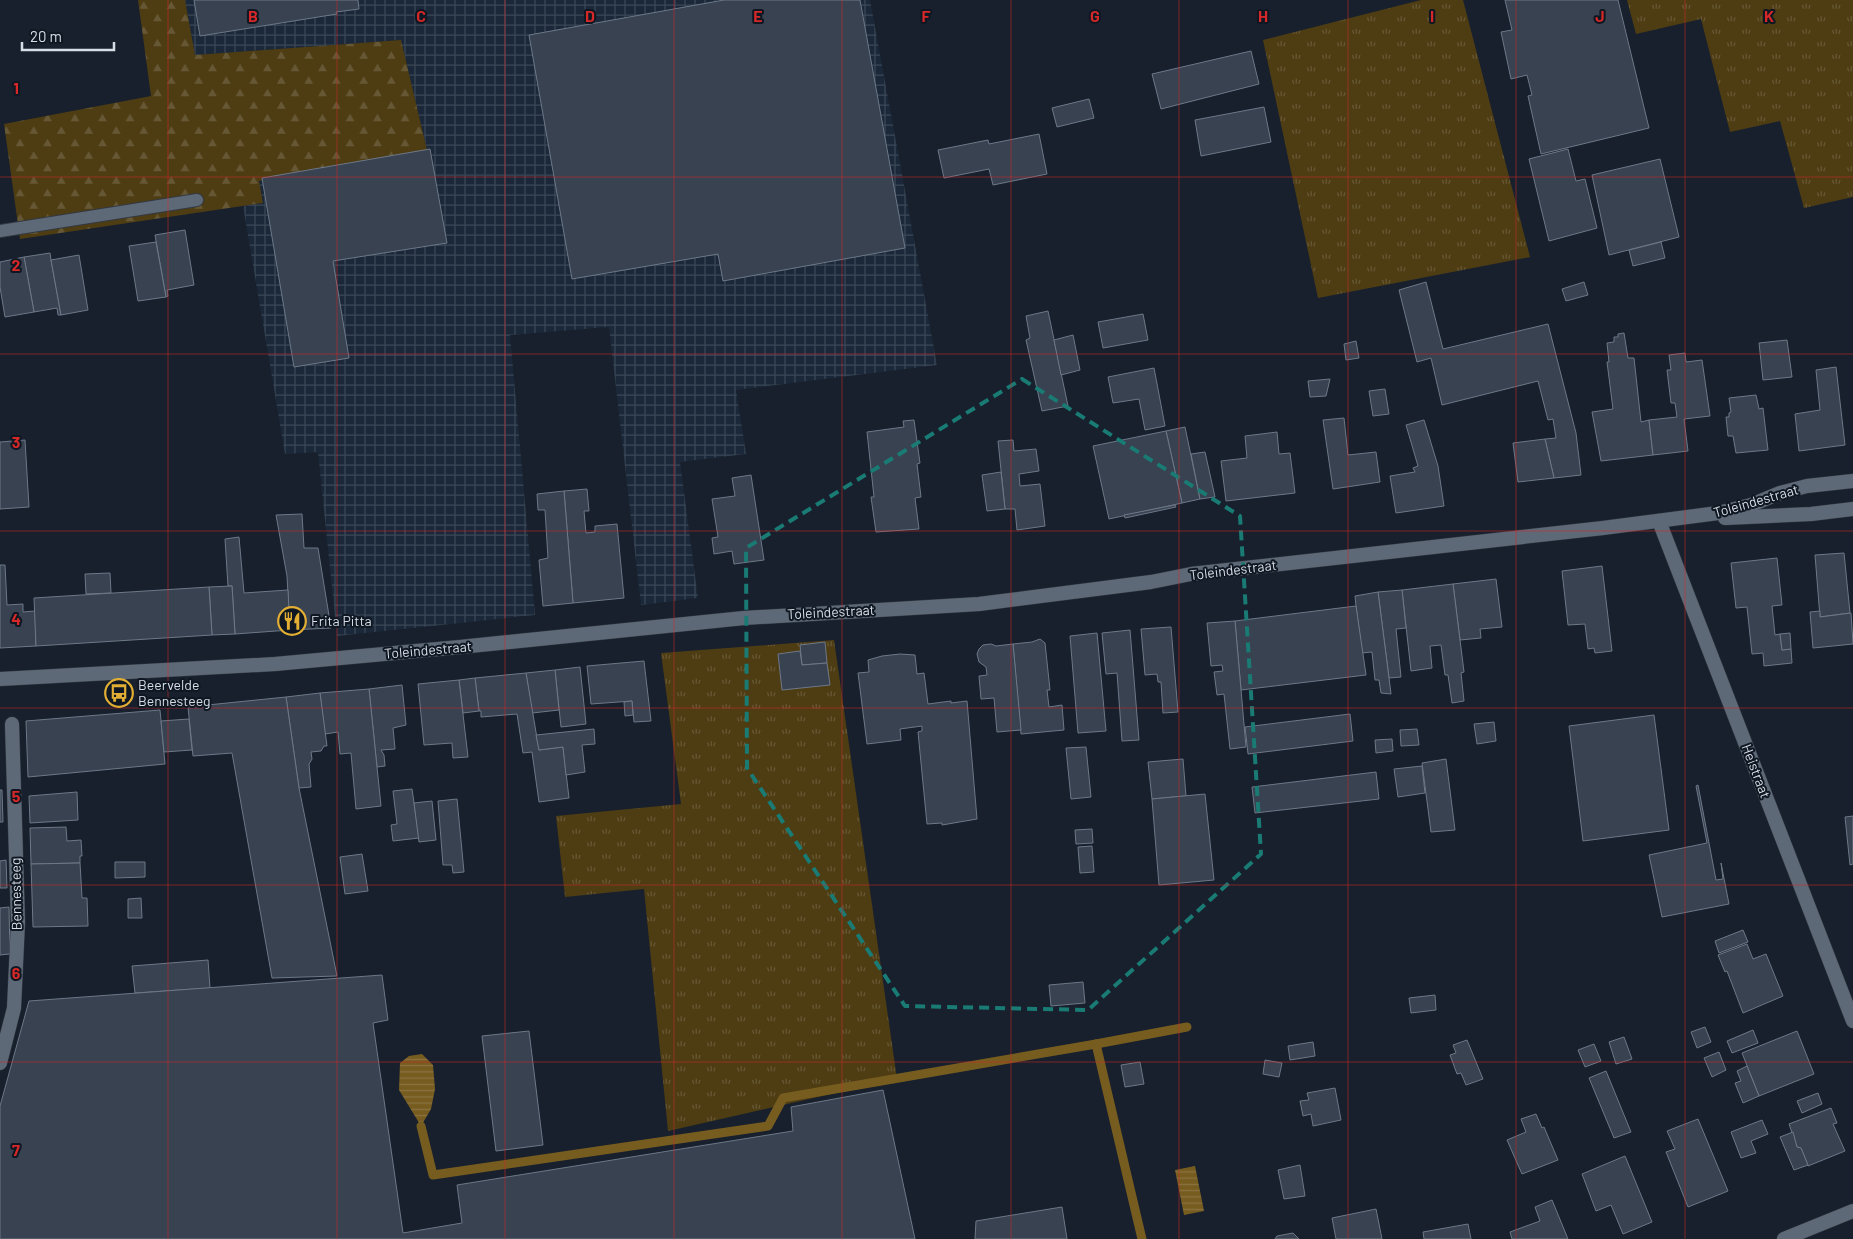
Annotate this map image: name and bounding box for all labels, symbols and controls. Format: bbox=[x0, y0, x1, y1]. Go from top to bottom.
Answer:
text: B bbox=[248, 6, 258, 25]
text: C bbox=[416, 6, 426, 25]
text: D bbox=[585, 6, 595, 25]
text: E bbox=[753, 6, 763, 25]
text: F bbox=[922, 6, 931, 25]
text: G bbox=[1090, 6, 1100, 25]
text: H bbox=[1258, 6, 1268, 25]
text: I bbox=[1430, 6, 1434, 25]
text: J bbox=[1595, 6, 1605, 25]
text: K bbox=[1764, 6, 1774, 25]
scale bar bbox=[22, 20, 115, 52]
text: 20 m bbox=[30, 27, 62, 45]
text: 1 bbox=[13, 78, 19, 97]
text: 2 bbox=[12, 255, 21, 274]
text: 3 bbox=[12, 432, 20, 451]
street label: Toleindestraat bbox=[1711, 480, 1800, 521]
street label: Toleindestraat bbox=[1188, 556, 1277, 583]
street label: Toleindestraat bbox=[787, 601, 875, 622]
restaurant icon: Frita Pitta bbox=[277, 606, 307, 636]
text: 4 bbox=[11, 609, 21, 628]
place label: Frita Pitta bbox=[311, 612, 372, 629]
street label: Toleindestraat bbox=[384, 637, 472, 662]
place label: Beervelde Bennesteeg bbox=[138, 676, 211, 709]
bus stop icon: Beervelde Bennesteeg bbox=[104, 678, 134, 708]
street label: Heistraat bbox=[1738, 741, 1775, 800]
text: 5 bbox=[12, 786, 21, 805]
street label: Bennesteeg bbox=[6, 858, 25, 930]
text: 6 bbox=[12, 963, 21, 982]
text: 7 bbox=[12, 1140, 20, 1159]

